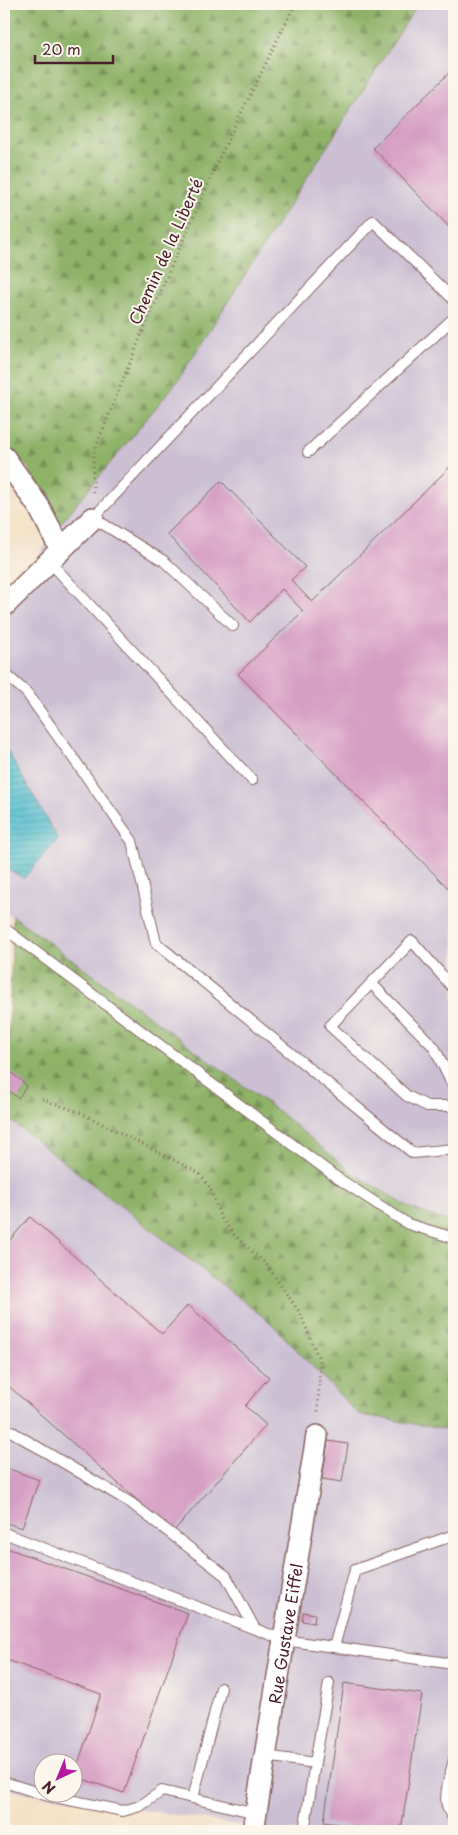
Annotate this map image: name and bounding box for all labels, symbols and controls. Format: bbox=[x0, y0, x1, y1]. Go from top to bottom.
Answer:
scale bar bbox=[35, 32, 112, 64]
text: 20 m bbox=[42, 37, 81, 60]
street label: Chemin de la Liberté bbox=[122, 174, 208, 328]
street label: Rue Gustave Eiffel bbox=[262, 1562, 308, 1706]
north arrow bbox=[32, 1752, 82, 1802]
text: N bbox=[37, 1776, 60, 1799]

